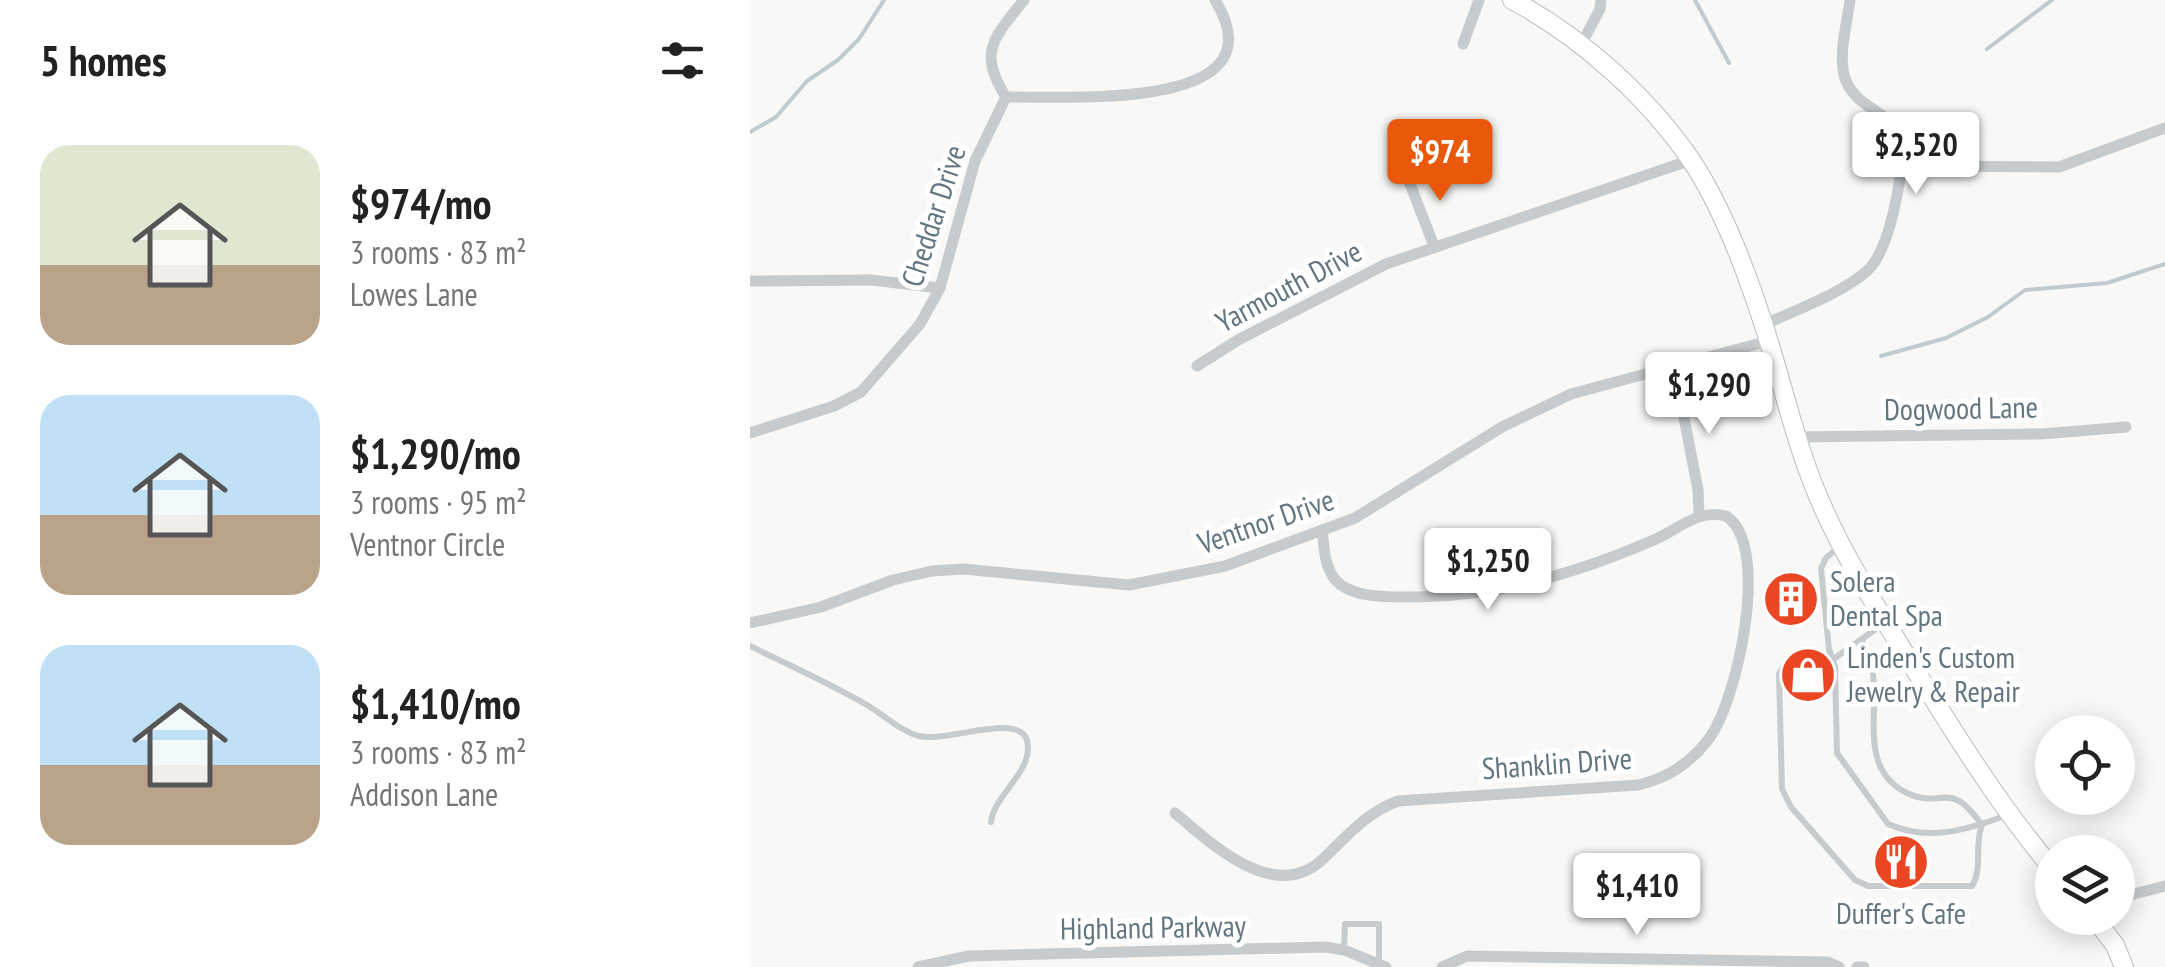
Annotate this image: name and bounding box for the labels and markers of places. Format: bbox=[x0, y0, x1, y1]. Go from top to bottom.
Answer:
pin: $2,520 bbox=[1835, 112, 1997, 197]
pin: $974 bbox=[1381, 119, 1499, 204]
pin: $1,290 bbox=[1628, 352, 1790, 437]
pin: $1,250 bbox=[1407, 528, 1569, 613]
place label: Solera Dental Spa bbox=[1830, 561, 1943, 634]
building icon: Solera Dental Spa bbox=[1761, 569, 1821, 629]
place label: Linden's Custom Jewelry & Repair bbox=[1846, 637, 2020, 710]
shop icon: Linden's Custom Jewelry & Repair bbox=[1778, 645, 1838, 705]
restaurant icon: Duffer's Cafe bbox=[1871, 832, 1931, 892]
pin: $1,410 bbox=[1556, 853, 1718, 938]
place label: Duffer's Cafe bbox=[1836, 893, 1966, 932]

